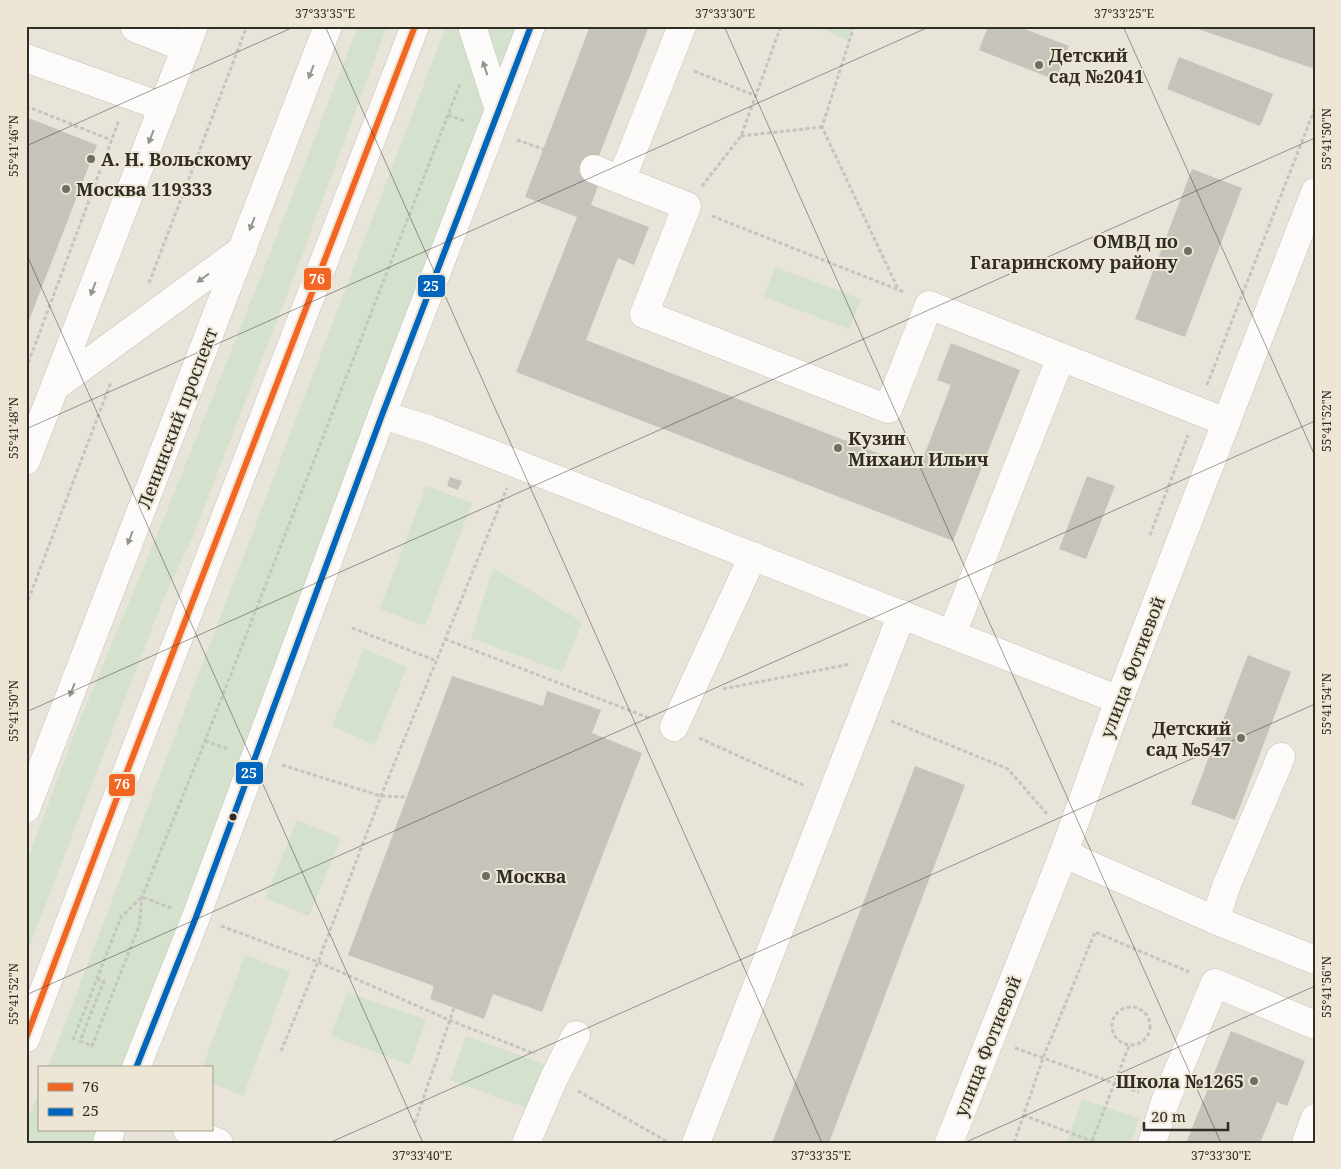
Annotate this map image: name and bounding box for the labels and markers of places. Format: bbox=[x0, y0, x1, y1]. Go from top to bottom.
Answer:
place label: Детский сад №2041 bbox=[1049, 43, 1144, 88]
marker: Детский сад №2041 bbox=[1033, 59, 1045, 71]
place label: А. Н. Вольскому bbox=[101, 147, 252, 171]
marker: А. Н. Вольскому bbox=[85, 153, 97, 165]
place label: Москва 119333 bbox=[76, 177, 212, 201]
marker: Москва 119333 bbox=[60, 183, 72, 195]
place label: ОМВД по Гагаринскому району bbox=[970, 229, 1178, 274]
marker: ОМВД по Гагаринскому району bbox=[1182, 245, 1194, 257]
place label: Кузин Михаил Ильич bbox=[848, 426, 989, 471]
marker: Кузин Михаил Ильич bbox=[832, 442, 844, 454]
place label: Детский сад №547 bbox=[1146, 716, 1231, 761]
marker: Детский сад №547 bbox=[1235, 732, 1247, 744]
unlabelled marker bbox=[228, 812, 238, 822]
place label: Москва bbox=[496, 864, 567, 888]
marker: Москва bbox=[480, 870, 492, 882]
place label: Школа №1265 bbox=[1116, 1069, 1244, 1093]
marker: Школа №1265 bbox=[1248, 1075, 1260, 1087]

